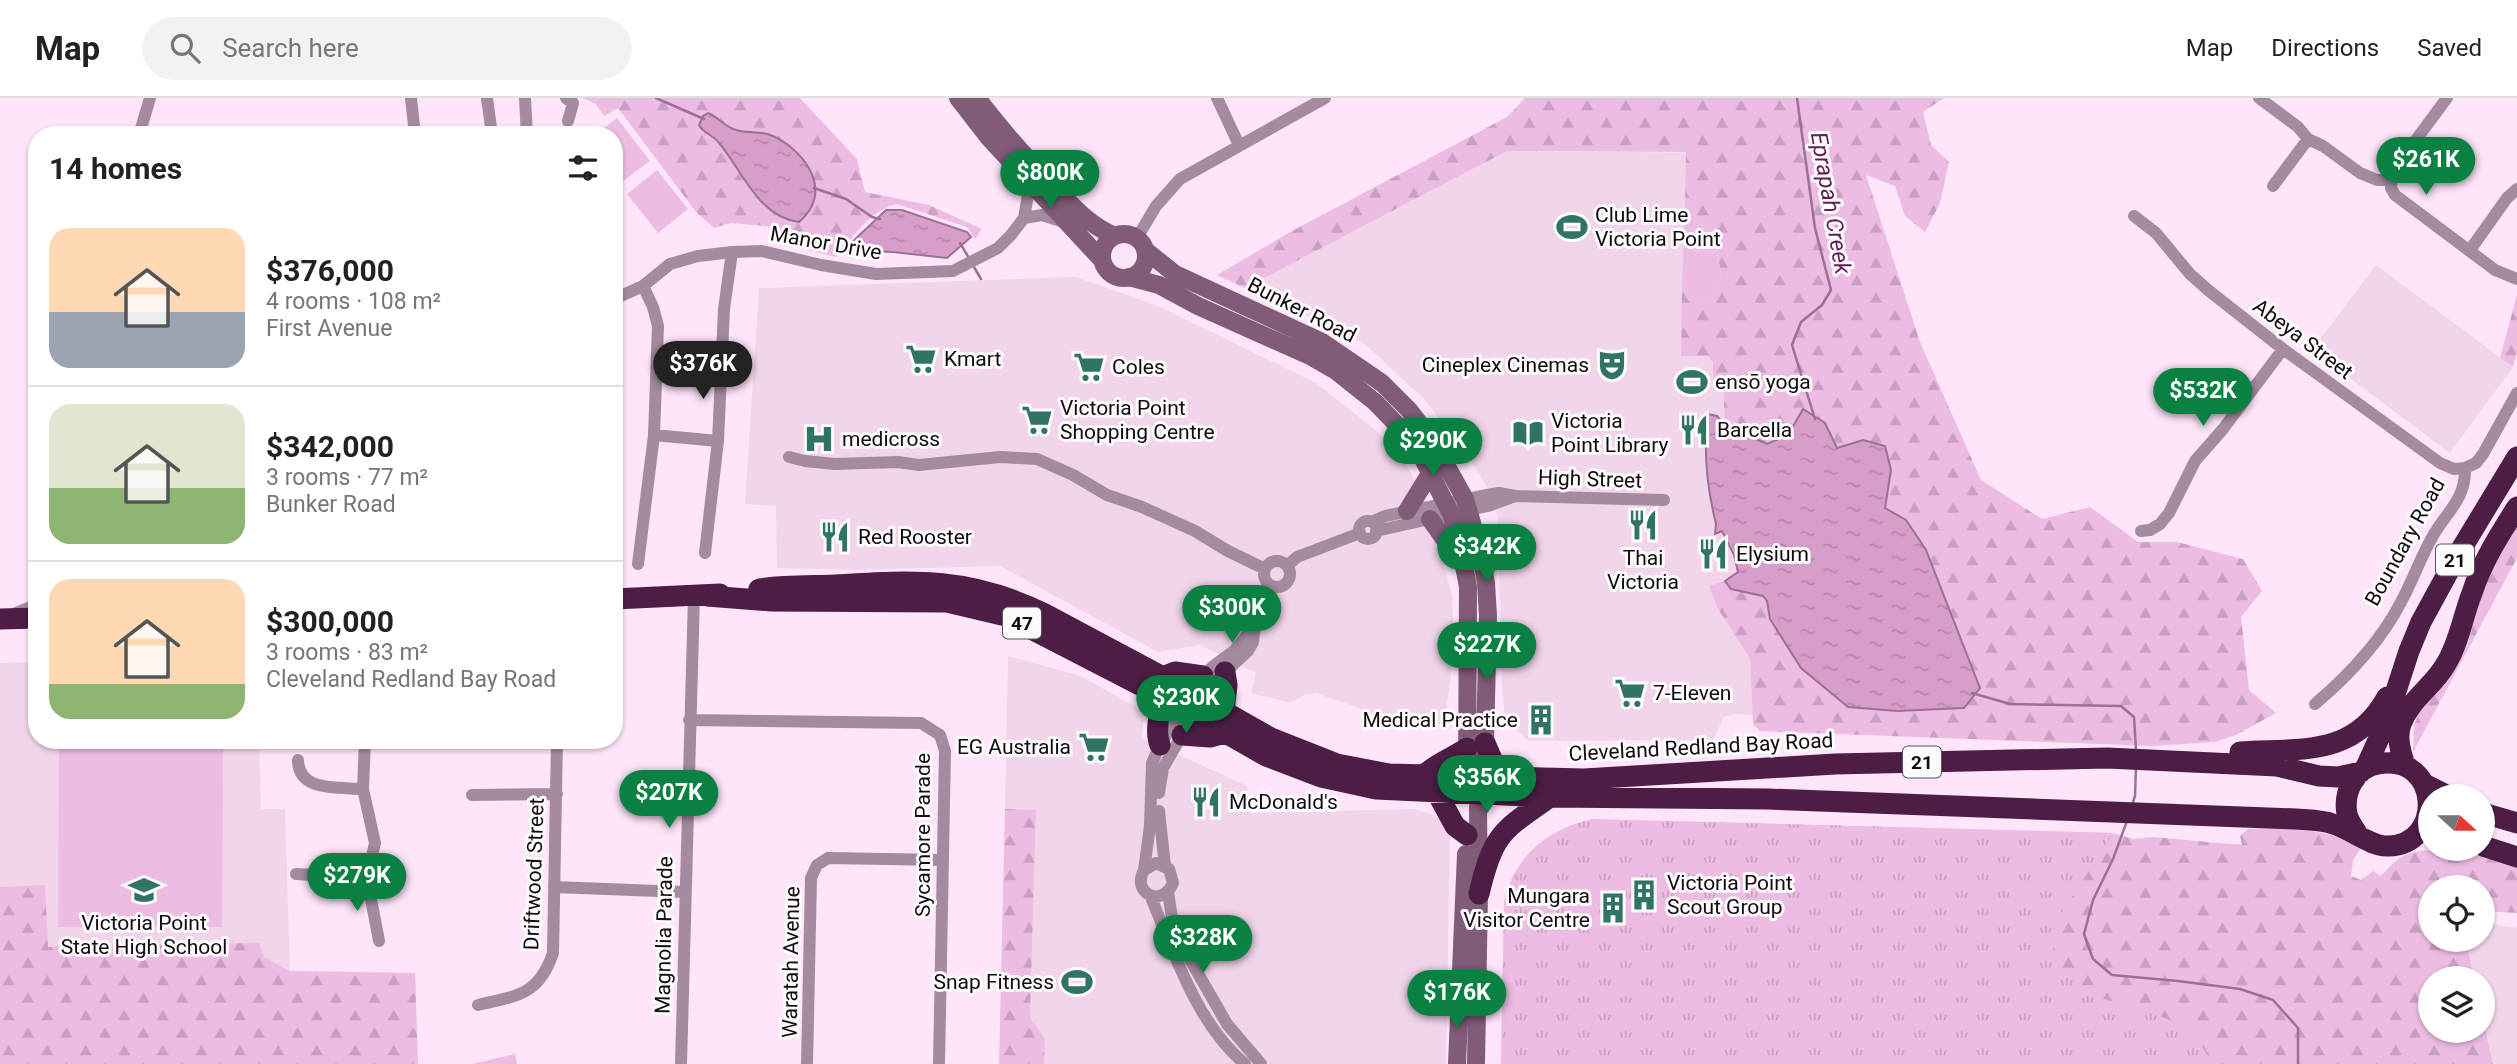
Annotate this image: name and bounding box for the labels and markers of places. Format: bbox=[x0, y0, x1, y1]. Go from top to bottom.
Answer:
pin: $261K bbox=[2377, 138, 2475, 197]
pin: $800K bbox=[1001, 150, 1099, 210]
place label: Club Lime Victoria Point bbox=[1595, 203, 1721, 251]
sports icon: Club Lime Victoria Point bbox=[1555, 210, 1589, 244]
pin: $376K bbox=[654, 342, 752, 401]
supermarket icon: Kmart bbox=[904, 342, 938, 376]
place label: Kmart bbox=[944, 347, 1001, 371]
theatre icon: Cineplex Cinemas bbox=[1595, 348, 1629, 382]
supermarket icon: Coles bbox=[1072, 350, 1106, 384]
place label: Cineplex Cinemas bbox=[1422, 353, 1589, 377]
place label: Coles bbox=[1112, 355, 1165, 379]
sports icon: ensō yoga bbox=[1675, 365, 1709, 399]
pin: $532K bbox=[2154, 368, 2252, 428]
place label: ensō yoga bbox=[1715, 370, 1811, 394]
place label: Victoria Point Shopping Centre bbox=[1060, 396, 1215, 444]
supermarket icon: Victoria Point Shopping Centre bbox=[1020, 403, 1054, 437]
place label: Victoria Point Library bbox=[1551, 409, 1669, 457]
restaurant icon: Barcella bbox=[1677, 413, 1711, 447]
library icon: Victoria Point Library bbox=[1511, 416, 1545, 450]
pin: $290K bbox=[1384, 418, 1482, 478]
place label: Barcella bbox=[1717, 418, 1792, 442]
hospital icon: medicross bbox=[802, 422, 836, 456]
place label: medicross bbox=[842, 427, 940, 451]
restaurant icon: Thai Victoria bbox=[1626, 508, 1660, 542]
restaurant icon: Red Rooster bbox=[818, 520, 852, 554]
pin: $342K bbox=[1438, 524, 1536, 584]
place label: Red Rooster bbox=[858, 525, 972, 549]
restaurant icon: Elysium bbox=[1696, 537, 1730, 571]
place label: Elysium bbox=[1736, 542, 1809, 566]
place label: Thai Victoria bbox=[1607, 546, 1679, 594]
pin: $300K bbox=[1183, 586, 1281, 645]
pin: $227K bbox=[1438, 622, 1536, 682]
pin: $230K bbox=[1137, 676, 1235, 735]
supermarket icon: 7-Eleven bbox=[1613, 676, 1647, 710]
place label: 7-Eleven bbox=[1653, 681, 1731, 705]
building icon: Medical Practice bbox=[1524, 703, 1558, 737]
place label: Medical Practice bbox=[1362, 708, 1518, 732]
supermarket icon: EG Australia bbox=[1077, 730, 1111, 764]
place label: EG Australia bbox=[957, 735, 1071, 759]
pin: $356K bbox=[1438, 756, 1536, 815]
pin: $207K bbox=[620, 770, 718, 830]
restaurant icon: McDonald's bbox=[1189, 785, 1223, 819]
place label: McDonald's bbox=[1229, 790, 1338, 814]
pin: $279K bbox=[308, 854, 406, 913]
place label: Victoria Point Scout Group bbox=[1667, 871, 1793, 919]
school or university icon: Victoria Point State High School bbox=[127, 873, 161, 907]
building icon: Victoria Point Scout Group bbox=[1627, 878, 1661, 912]
place label: Mungara Visitor Centre bbox=[1463, 884, 1590, 932]
building icon: Mungara Visitor Centre bbox=[1596, 891, 1630, 925]
place label: Victoria Point State High School bbox=[61, 911, 227, 959]
pin: $328K bbox=[1154, 916, 1252, 975]
sports icon: Snap Fitness bbox=[1060, 965, 1094, 999]
place label: Snap Fitness bbox=[934, 970, 1054, 994]
pin: $176K bbox=[1408, 970, 1506, 1030]

